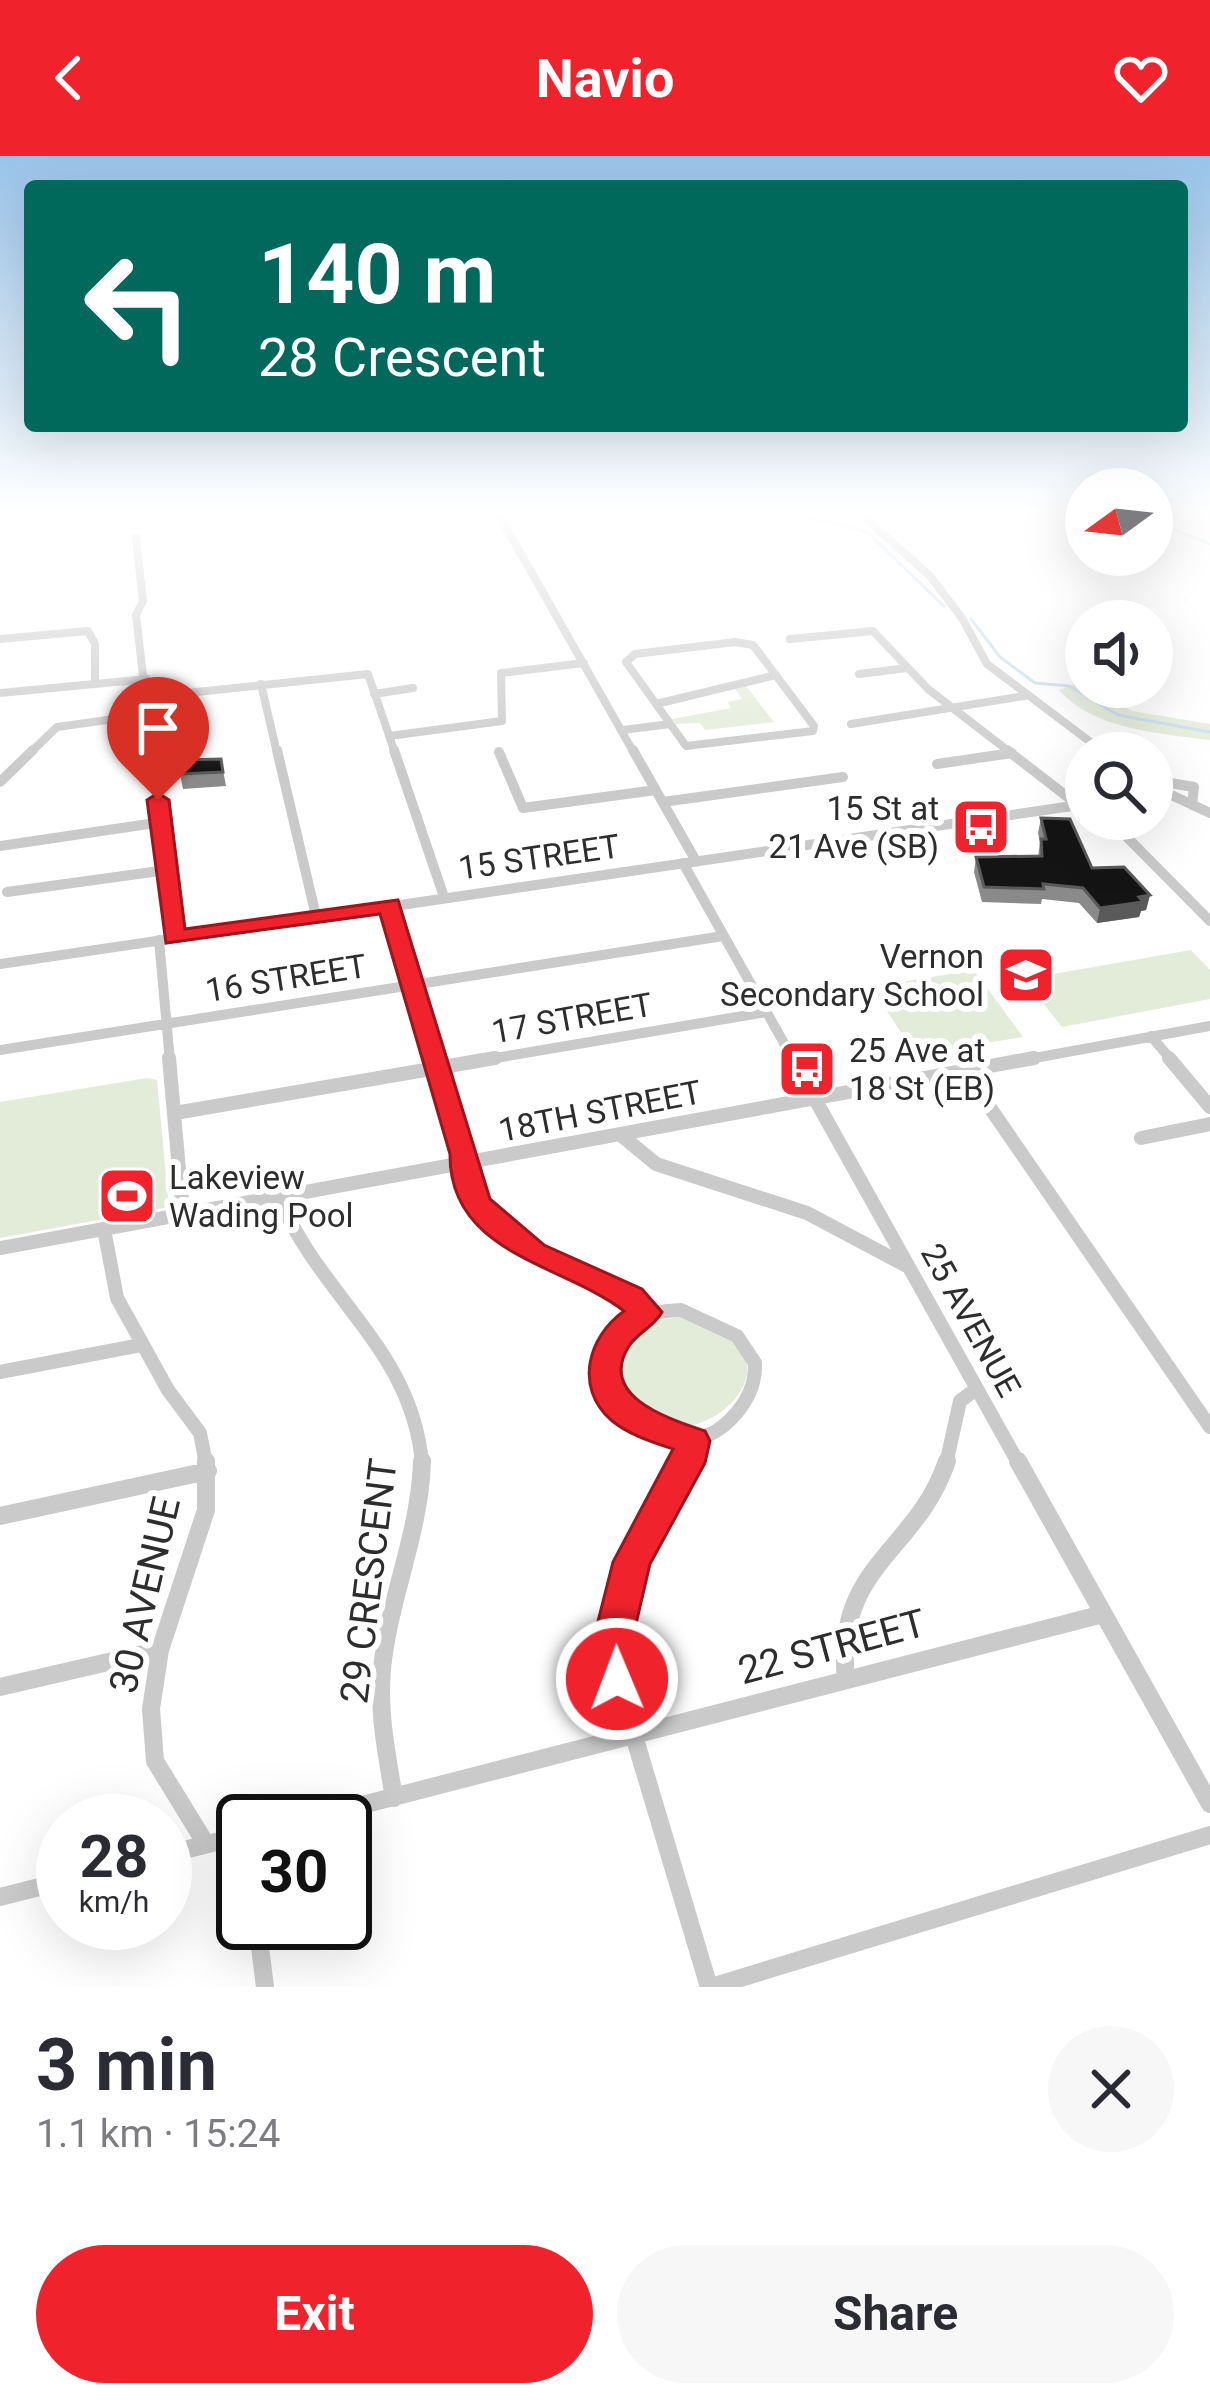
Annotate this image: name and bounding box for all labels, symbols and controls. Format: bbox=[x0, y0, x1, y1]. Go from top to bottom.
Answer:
icon: back bbox=[36, 45, 102, 111]
icon: heart bbox=[1108, 45, 1174, 111]
text: Navio bbox=[536, 47, 674, 110]
text: 140 m bbox=[258, 225, 496, 324]
icon: left bbox=[60, 228, 216, 384]
text: 28 Crescent bbox=[258, 326, 546, 389]
north arrow bbox=[1065, 468, 1173, 576]
map controls bbox=[1065, 468, 1173, 840]
button: sound bbox=[1065, 600, 1173, 708]
pin bbox=[107, 677, 209, 800]
icon: arrive bbox=[125, 695, 191, 761]
button: search bbox=[1065, 732, 1173, 840]
place label: 15 St at 21 Ave (SB) bbox=[769, 789, 939, 866]
bus stop icon: 15 St at 21 Ave (SB) bbox=[950, 796, 1012, 858]
street label: 15 STREET bbox=[456, 826, 622, 888]
place label: Vernon Secondary School bbox=[720, 937, 984, 1014]
school or university icon: Vernon Secondary School bbox=[995, 944, 1057, 1006]
street label: 16 STREET bbox=[203, 946, 369, 1010]
street label: 17 STREET bbox=[489, 985, 655, 1051]
place label: 25 Ave at 18 St (EB) bbox=[849, 1031, 995, 1108]
bus stop icon: 25 Ave at 18 St (EB) bbox=[776, 1038, 838, 1100]
street label: 18TH STREET bbox=[495, 1072, 705, 1150]
place label: Lakeview Wading Pool bbox=[169, 1158, 354, 1235]
sports icon: Lakeview Wading Pool bbox=[96, 1165, 158, 1227]
street label: 25 AVENUE bbox=[913, 1237, 1029, 1403]
street label: 29 CRESCENT bbox=[331, 1456, 407, 1706]
street label: 30 AVENUE bbox=[100, 1493, 190, 1697]
street label: 22 STREET bbox=[733, 1600, 931, 1694]
position arrow bbox=[554, 1616, 680, 1742]
speed limit sign: 30 bbox=[216, 1794, 372, 1950]
text: 28 bbox=[80, 1821, 148, 1892]
text: km/h bbox=[79, 1884, 149, 1919]
text: 3 min bbox=[36, 2023, 217, 2108]
button: close bbox=[1048, 2026, 1174, 2152]
text: 1.1 km · 15:24 bbox=[36, 2111, 280, 2157]
button: Exit bbox=[36, 2245, 593, 2383]
button: Share bbox=[617, 2245, 1174, 2383]

